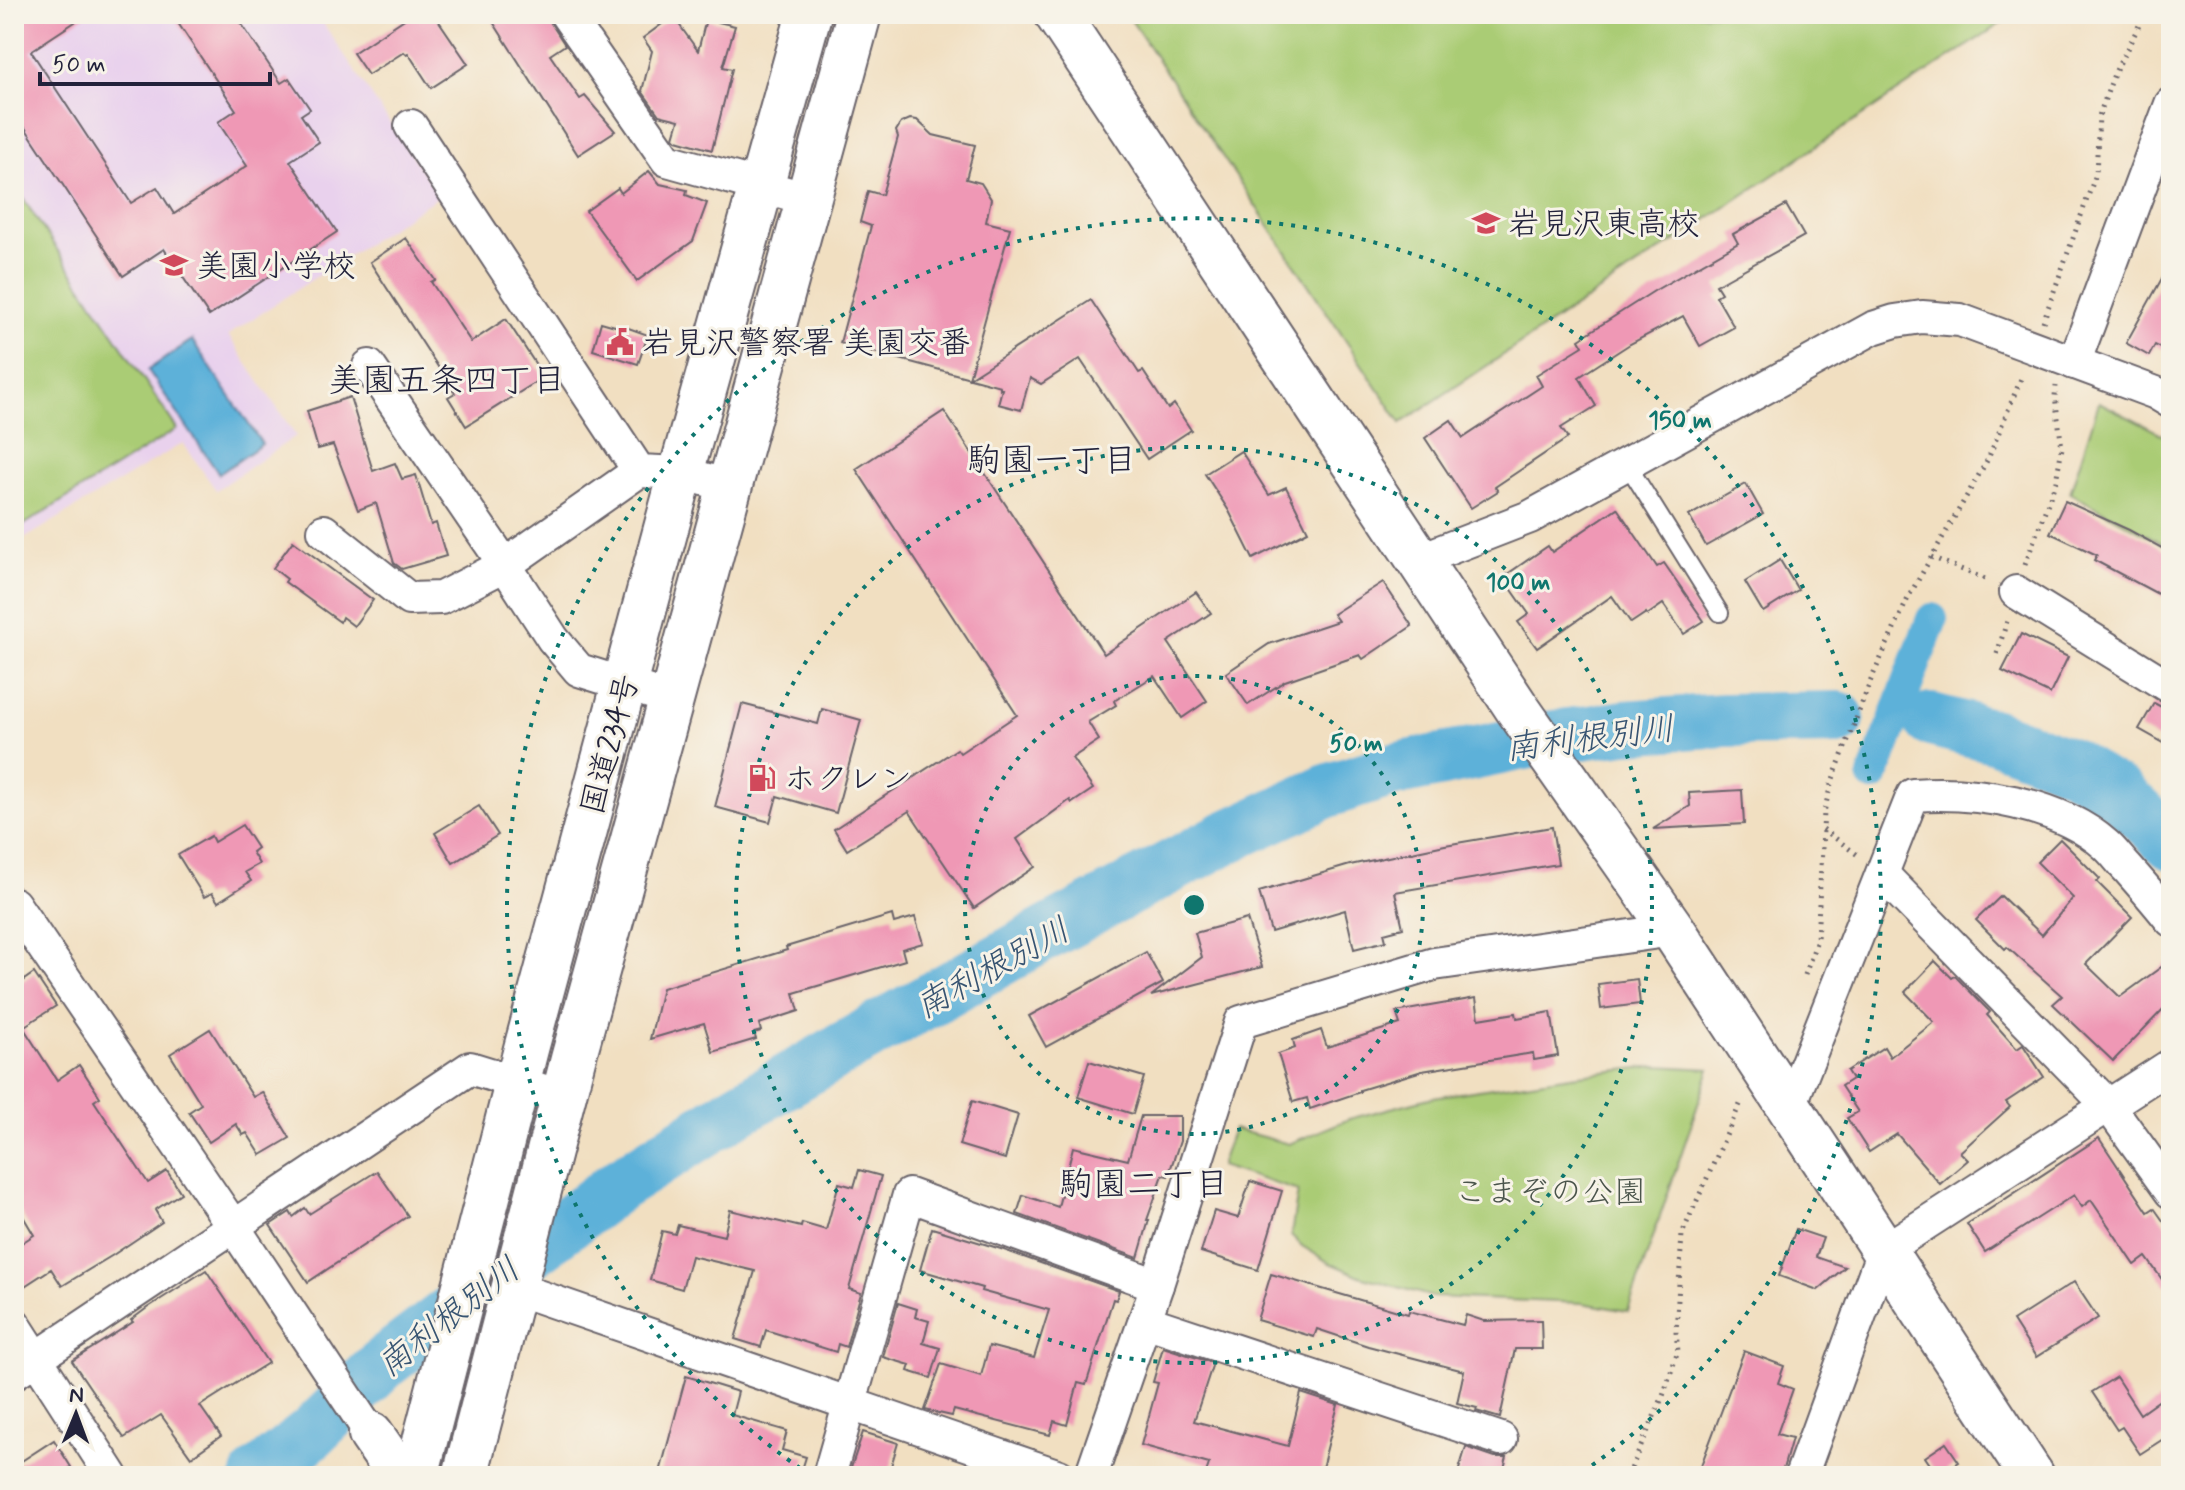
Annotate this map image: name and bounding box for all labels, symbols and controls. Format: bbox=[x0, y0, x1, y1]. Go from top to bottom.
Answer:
scale bar bbox=[40, 36, 270, 86]
text: 50 m bbox=[52, 50, 106, 81]
place label: 岩見沢東高校 bbox=[1508, 204, 1700, 246]
school or university icon: 岩見沢東高校 bbox=[1471, 208, 1501, 238]
place label: 美園小学校 bbox=[196, 246, 356, 288]
school or university icon: 美園小学校 bbox=[159, 250, 189, 280]
place label: 岩見沢警察署 美園交番 bbox=[642, 323, 971, 365]
public building icon: 岩見沢警察署 美園交番 bbox=[605, 327, 635, 357]
district label: 美園五条四丁目 bbox=[328, 359, 566, 404]
text: 150 m bbox=[1648, 406, 1712, 437]
district label: 駒園一丁目 bbox=[967, 439, 1137, 484]
text: 100 m bbox=[1486, 568, 1550, 599]
street label: 国道234号 bbox=[572, 669, 650, 820]
water label: 南利根別川 bbox=[1503, 707, 1677, 772]
text: 50 m bbox=[1329, 729, 1383, 760]
place label: ホクレン bbox=[784, 759, 912, 801]
fuel station icon: ホクレン bbox=[747, 763, 777, 793]
centre of rings bbox=[1180, 891, 1208, 919]
water label: 南利根別川 bbox=[908, 908, 1078, 1030]
district label: 駒園二丁目 bbox=[1059, 1163, 1229, 1208]
park label: こまぞの公園 bbox=[1454, 1172, 1646, 1214]
water label: 南利根別川 bbox=[369, 1248, 530, 1388]
north arrow bbox=[36, 1374, 116, 1454]
text: N bbox=[69, 1382, 84, 1410]

